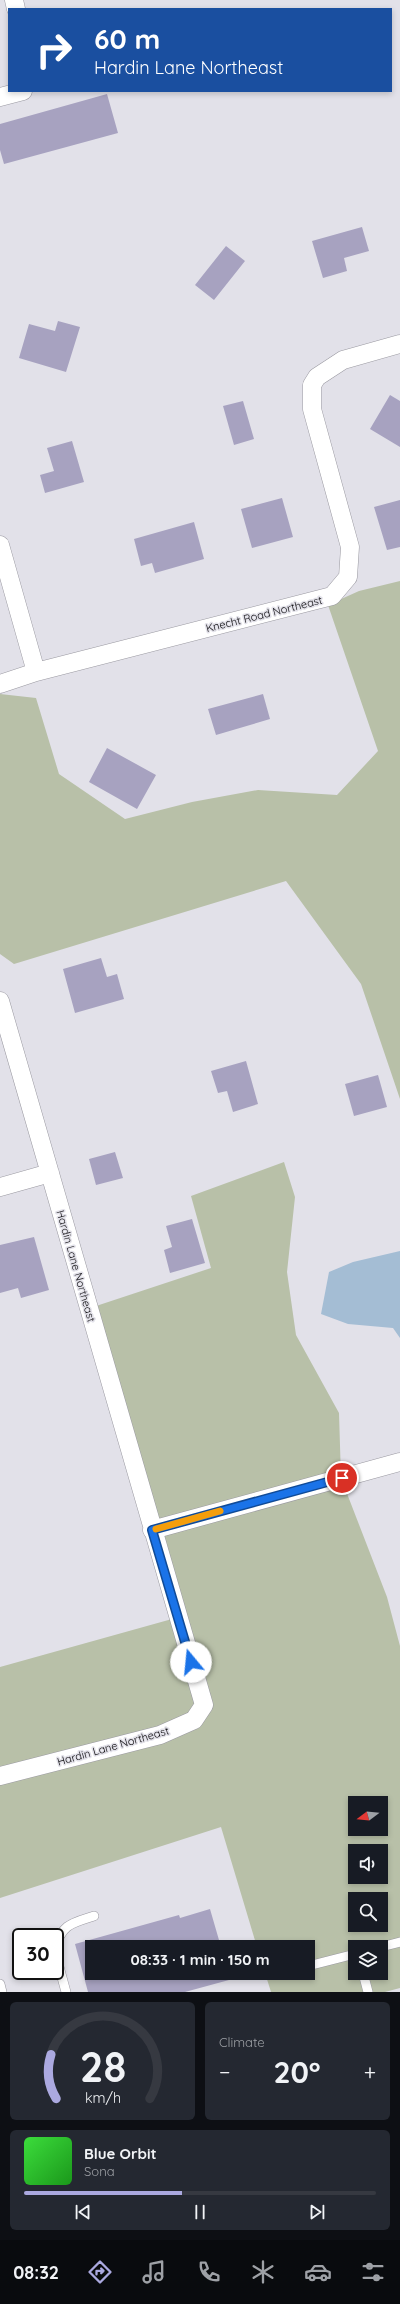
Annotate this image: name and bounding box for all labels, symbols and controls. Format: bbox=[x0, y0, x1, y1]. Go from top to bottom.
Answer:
text: 60 m bbox=[94, 21, 160, 56]
icon: right bbox=[28, 24, 80, 76]
text: Hardin Lane Northeast bbox=[94, 56, 283, 79]
street label: Knecht Road Northeast bbox=[204, 593, 324, 635]
street label: Hardin Lane Northeast bbox=[53, 1208, 99, 1324]
pin bbox=[325, 1461, 359, 1495]
icon: arrive bbox=[331, 1467, 353, 1489]
position arrow bbox=[170, 1641, 212, 1683]
street label: Hardin Lane Northeast bbox=[55, 1723, 171, 1769]
north arrow bbox=[348, 1796, 388, 1836]
map controls bbox=[348, 1796, 388, 1980]
button: sound bbox=[348, 1844, 388, 1884]
button: search bbox=[348, 1892, 388, 1932]
speed limit sign: 30 bbox=[12, 1928, 64, 1980]
button: layers bbox=[348, 1940, 388, 1980]
text: 08:33 · 1 min · 150 m bbox=[130, 1950, 270, 1969]
text: Climate bbox=[219, 2034, 265, 2050]
text: 28 bbox=[79, 2040, 126, 2092]
text: 20° bbox=[273, 2053, 321, 2091]
text: − bbox=[219, 2058, 230, 2086]
text: + bbox=[364, 2058, 376, 2086]
text: km/h bbox=[84, 2089, 121, 2107]
text: Blue Orbit bbox=[84, 2144, 157, 2163]
text: Sona bbox=[84, 2163, 115, 2179]
icon: previous bbox=[72, 2201, 94, 2223]
icon: pause bbox=[189, 2201, 211, 2223]
icon: next bbox=[306, 2201, 328, 2223]
icon: directions bbox=[86, 2258, 114, 2286]
icon: music bbox=[140, 2258, 168, 2286]
icon: phone bbox=[195, 2258, 223, 2286]
icon: climate bbox=[249, 2258, 277, 2286]
icon: car bbox=[304, 2258, 332, 2286]
icon: filters bbox=[359, 2258, 387, 2286]
text: 08:32 bbox=[13, 2261, 59, 2284]

